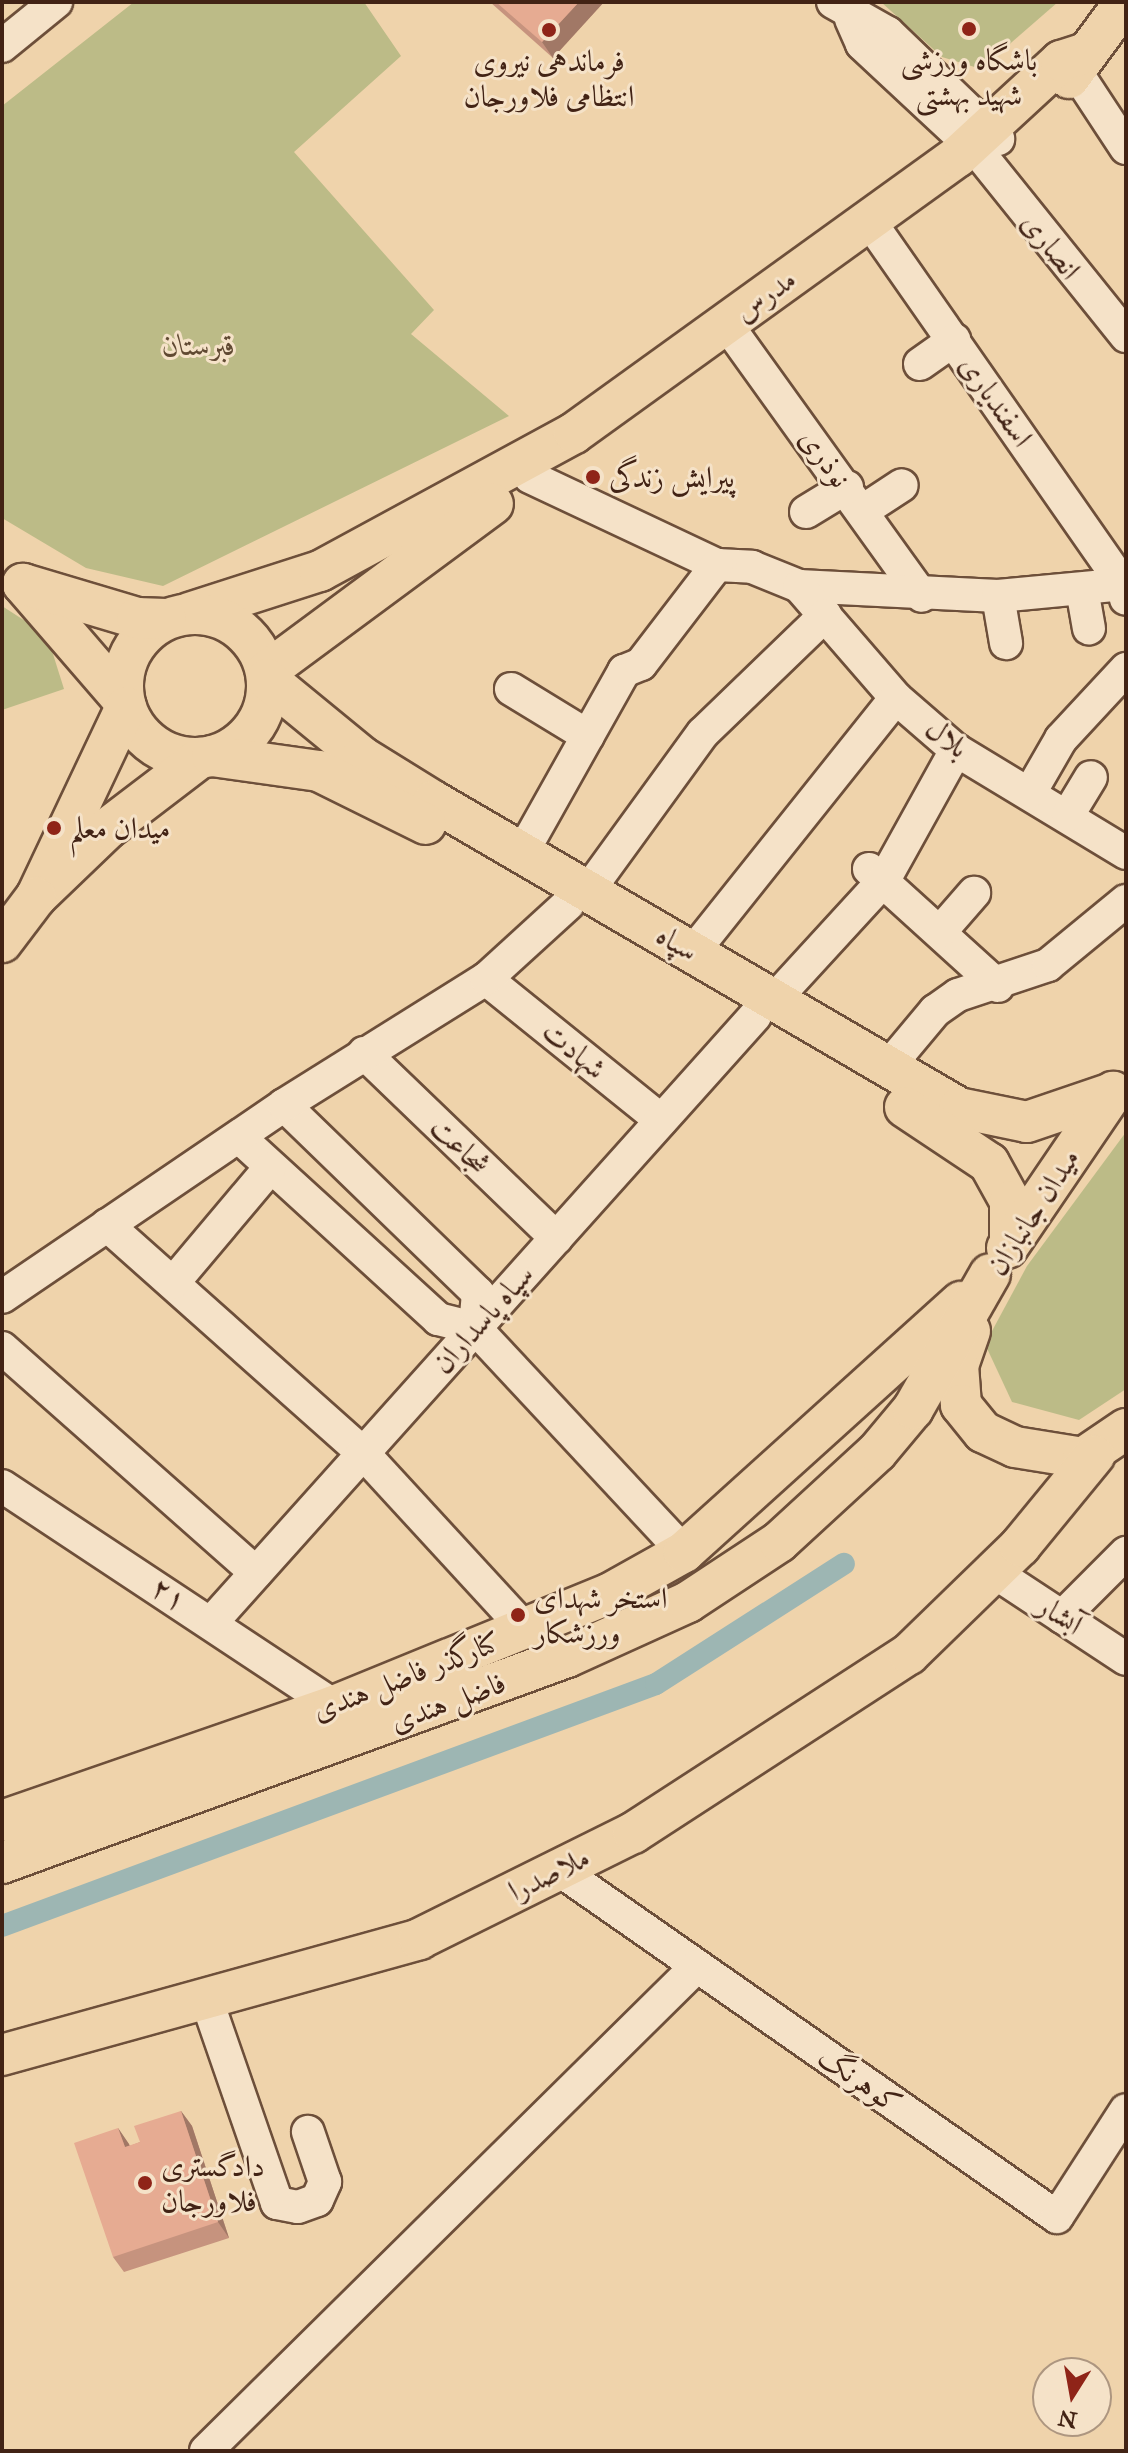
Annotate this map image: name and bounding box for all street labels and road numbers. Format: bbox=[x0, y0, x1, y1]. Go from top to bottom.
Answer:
street label: انصاری bbox=[1014, 205, 1088, 287]
street label: مدرس bbox=[727, 261, 803, 329]
street label: اسفندیاری bbox=[951, 348, 1041, 454]
street label: نوذری bbox=[791, 421, 859, 495]
street label: بلال bbox=[918, 710, 976, 766]
street label: سپاه bbox=[650, 917, 704, 969]
street label: شهادت bbox=[535, 1013, 613, 1087]
street label: شجاعت bbox=[423, 1109, 497, 1183]
street label: میدان جانبازان bbox=[979, 1142, 1087, 1282]
street label: سپاه پاسداران bbox=[425, 1257, 541, 1381]
street label: ۲۱ bbox=[144, 1569, 194, 1619]
street label: آبشار bbox=[1031, 1587, 1089, 1643]
street label: کنارگذر فاضل هندی bbox=[307, 1624, 505, 1728]
street label: فاضل هندی bbox=[385, 1665, 511, 1739]
street label: ملاصدرا bbox=[502, 1839, 596, 1909]
street label: کوهرنگ bbox=[811, 2038, 909, 2122]

